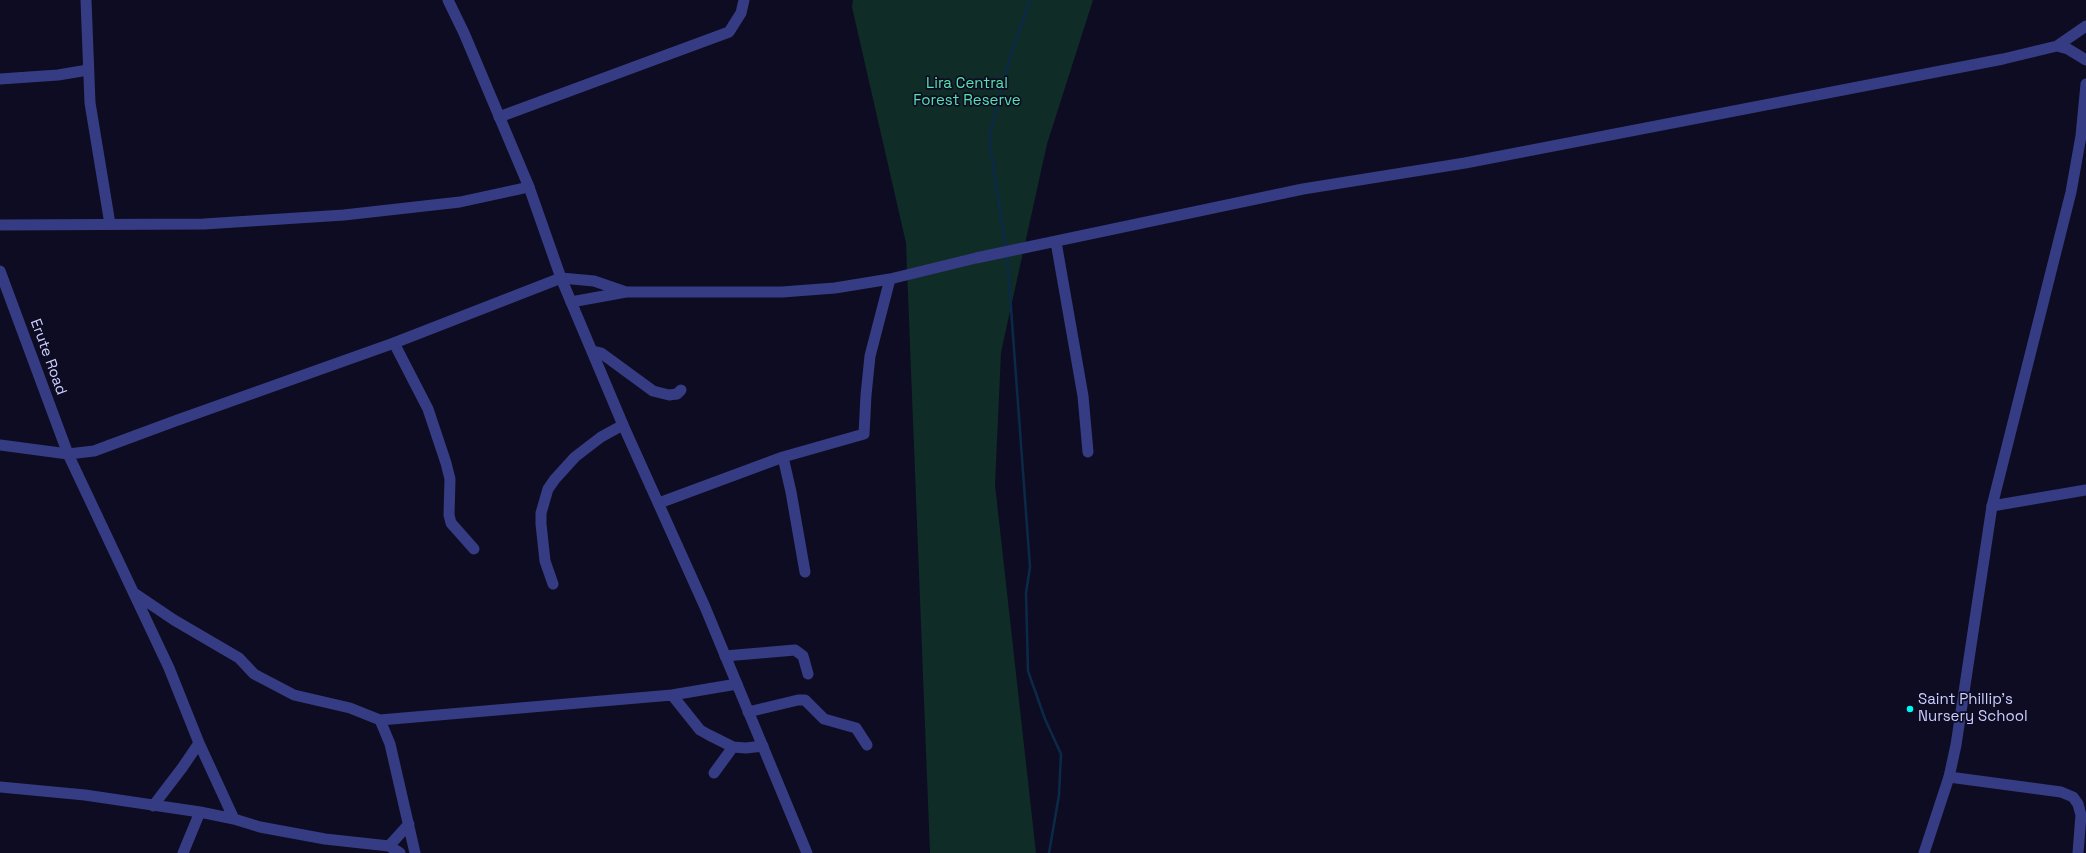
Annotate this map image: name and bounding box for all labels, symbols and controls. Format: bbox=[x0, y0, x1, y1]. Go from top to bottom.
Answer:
park label: Lira Central Forest Reserve bbox=[913, 75, 1021, 110]
street label: Erute Road bbox=[26, 317, 70, 397]
place label: Saint Phillip's Nursery School bbox=[1918, 691, 2028, 726]
marker: Saint Phillip's Nursery School bbox=[1905, 704, 1915, 714]

